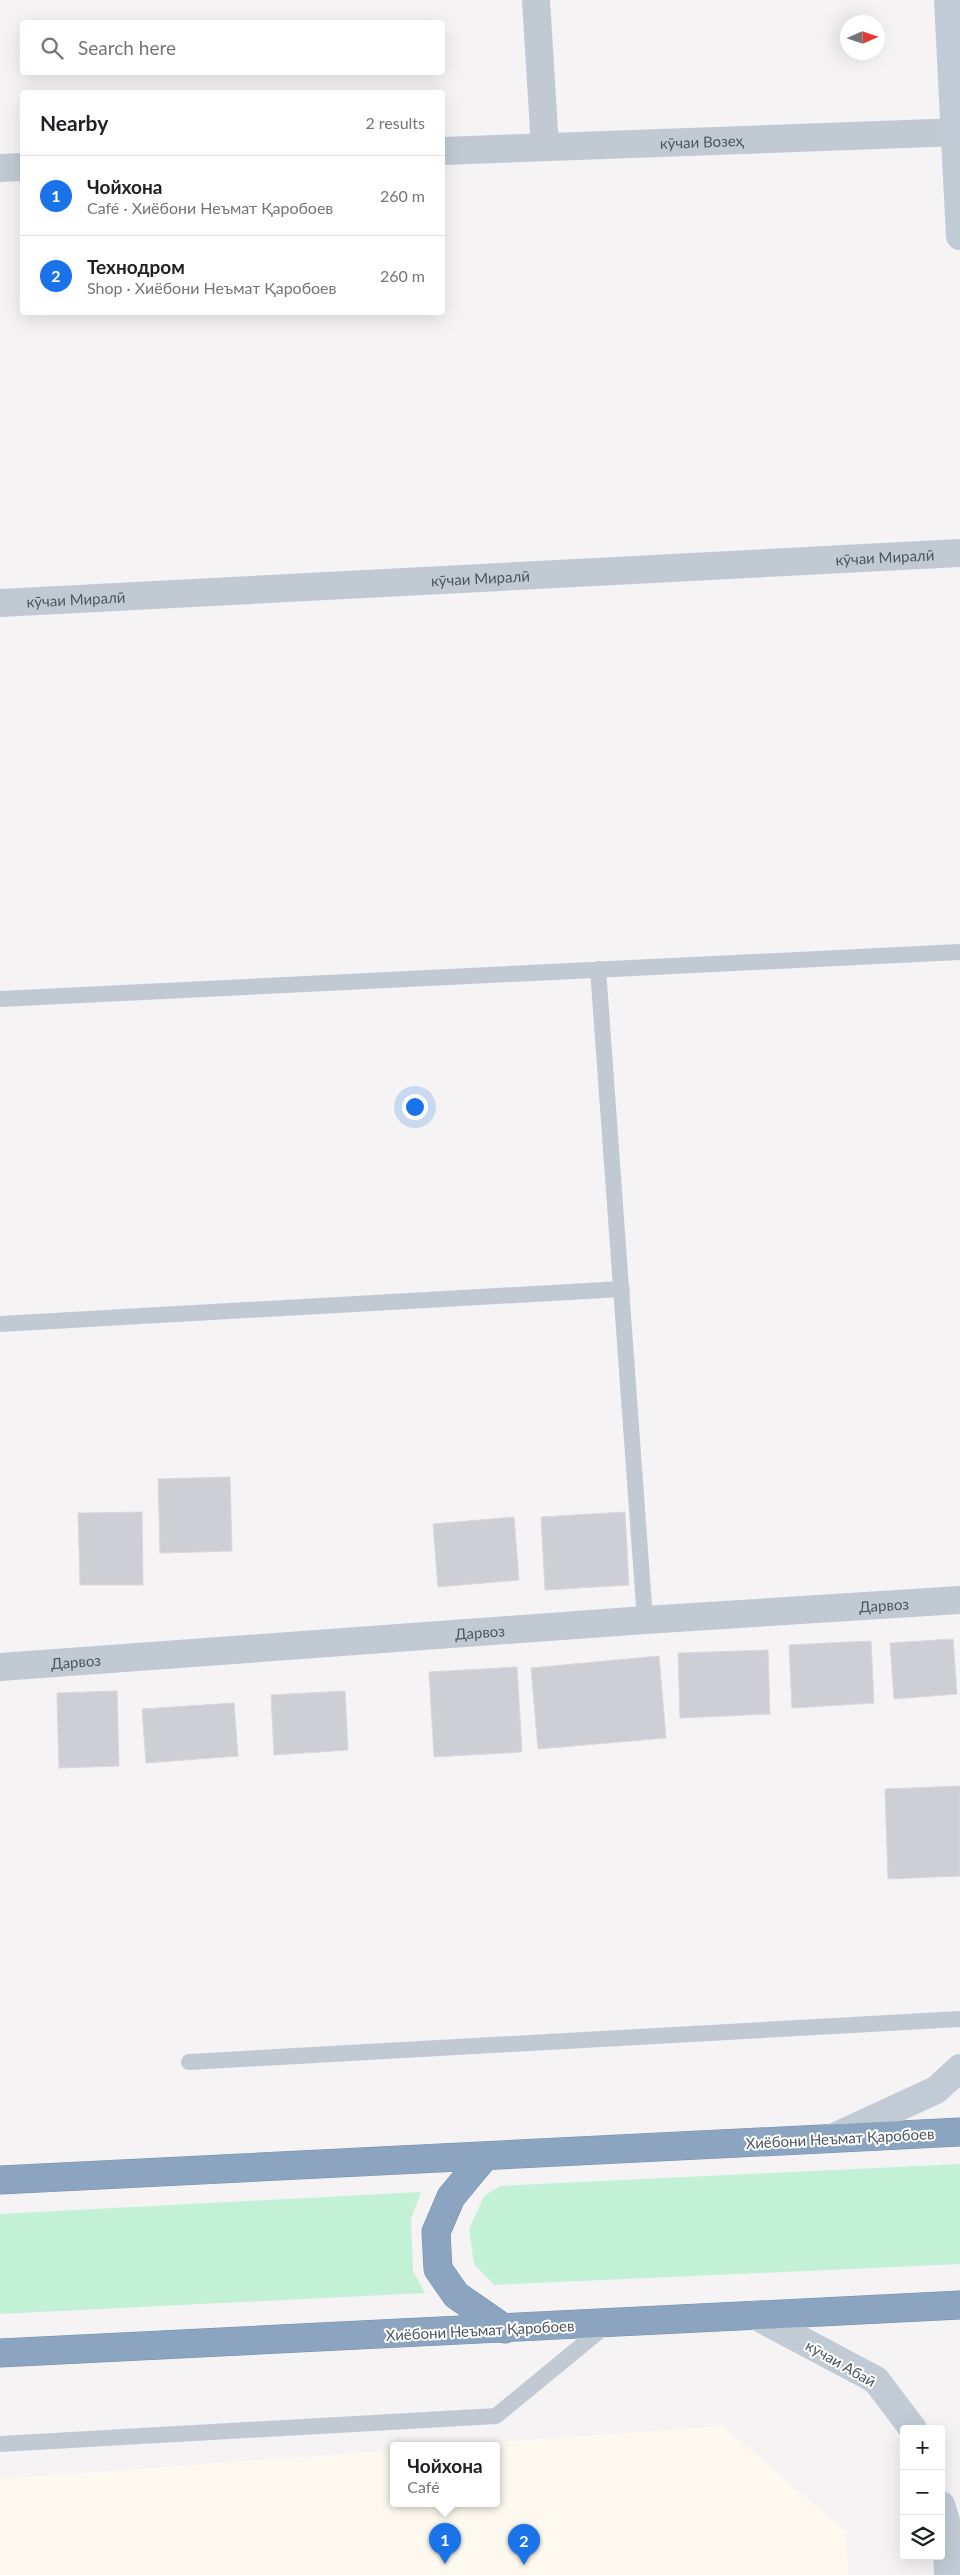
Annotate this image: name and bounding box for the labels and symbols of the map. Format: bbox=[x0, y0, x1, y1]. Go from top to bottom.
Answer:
north arrow bbox=[840, 15, 885, 60]
street label: кӯчаи Возеҳ bbox=[660, 131, 745, 152]
street label: кӯчаи Миралӣ bbox=[835, 545, 935, 568]
street label: кӯчаи Миралӣ bbox=[430, 566, 530, 590]
street label: кӯчаи Миралӣ bbox=[26, 587, 126, 611]
your location bbox=[402, 1094, 428, 1120]
street label: Дарвоз bbox=[858, 1594, 910, 1615]
street label: Дарвоз bbox=[454, 1621, 506, 1643]
street label: Дарвоз bbox=[50, 1651, 102, 1672]
street label: Хиёбони Неъмат Қаробоев bbox=[745, 2124, 935, 2152]
street label: Хиёбони Неъмат Қаробоев bbox=[385, 2316, 575, 2344]
street label: кӯчаи Абаӣ bbox=[803, 2336, 879, 2390]
pin: 1 bbox=[429, 2523, 461, 2564]
pin: 2 bbox=[508, 2524, 540, 2565]

